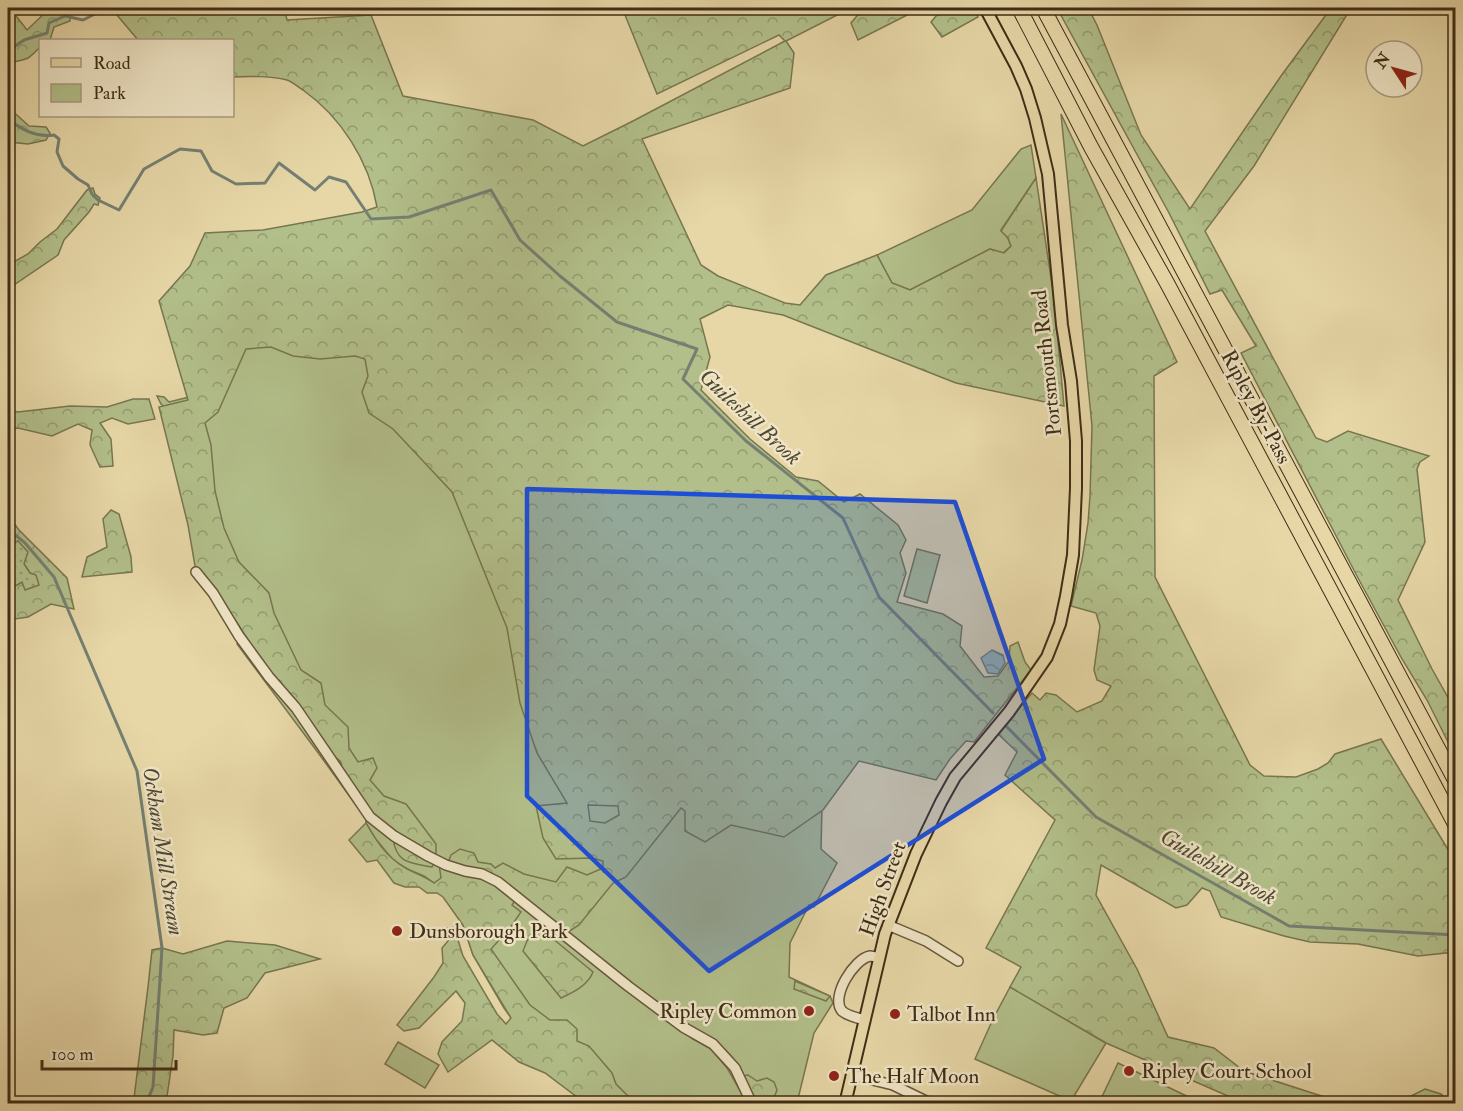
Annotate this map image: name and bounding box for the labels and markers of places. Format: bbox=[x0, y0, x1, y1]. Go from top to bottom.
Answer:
place label: Dunsborough Park bbox=[409, 918, 568, 945]
marker: Dunsborough Park bbox=[390, 924, 404, 938]
place label: Ripley Common bbox=[659, 998, 797, 1025]
place label: Talbot Inn bbox=[907, 1001, 996, 1028]
marker: Ripley Common bbox=[802, 1004, 816, 1018]
marker: Talbot Inn bbox=[888, 1007, 902, 1021]
place label: Ripley Court School bbox=[1141, 1058, 1312, 1085]
place label: The Half Moon bbox=[846, 1063, 979, 1090]
marker: Ripley Court School bbox=[1122, 1064, 1136, 1078]
marker: The Half Moon bbox=[827, 1069, 841, 1083]

